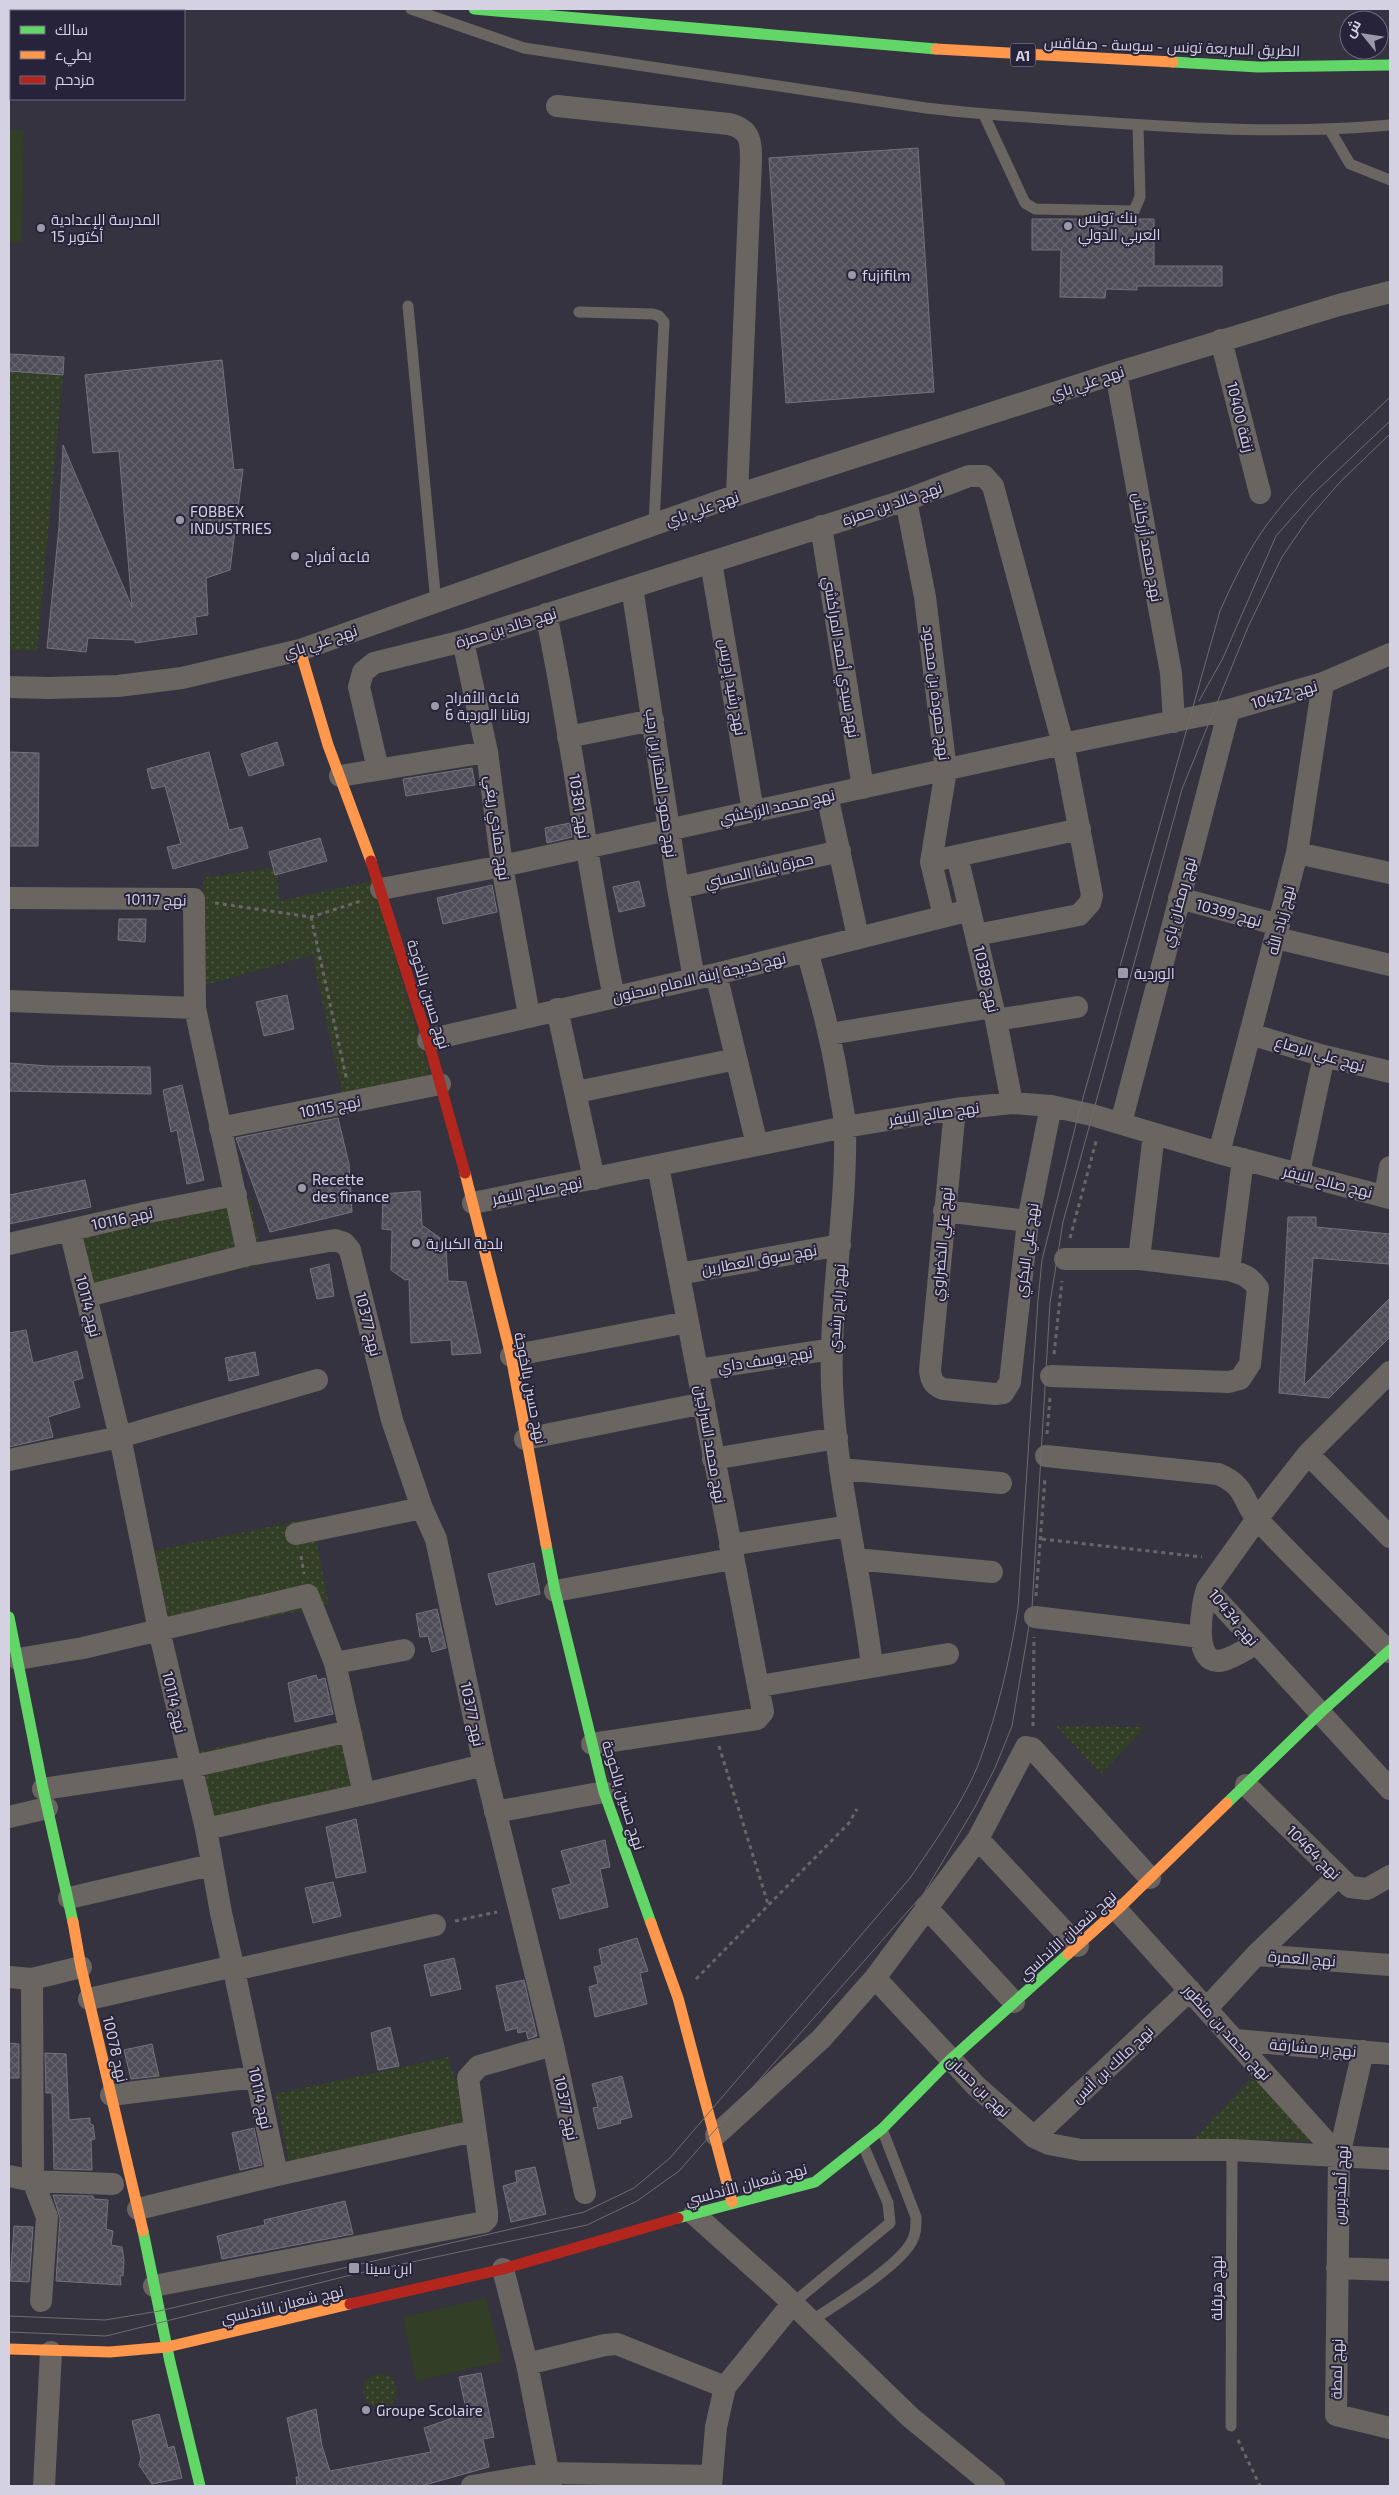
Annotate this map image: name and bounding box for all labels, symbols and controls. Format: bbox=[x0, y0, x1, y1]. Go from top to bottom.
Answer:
legend bbox=[10, 10, 185, 100]
north arrow bbox=[1339, 10, 1389, 60]
text: ش bbox=[1340, 16, 1365, 41]
text: سالك bbox=[55, 20, 88, 38]
street label: الطريق السريعة تونس - سوسة - صفاقس bbox=[1043, 33, 1300, 61]
road number: A1 bbox=[1010, 44, 1036, 66]
text: بطيء bbox=[55, 45, 92, 67]
text: مزدحم bbox=[55, 70, 95, 90]
place label: بنك تونس العربي الدولي bbox=[1078, 208, 1160, 247]
place label: المدرسة الإعدادية 15 أكتوبر bbox=[51, 210, 160, 246]
marker: بنك تونس العربي الدولي bbox=[1062, 220, 1074, 232]
marker: المدرسة الإعدادية 15 أكتوبر bbox=[35, 222, 47, 234]
place label: fujifilm bbox=[862, 266, 910, 285]
marker: fujifilm bbox=[846, 269, 858, 281]
street label: نهج علي باي bbox=[1048, 362, 1127, 406]
street label: زنقة 10400 bbox=[1223, 380, 1258, 454]
street label: نهج خالد بن حمزة bbox=[840, 477, 945, 531]
street label: نهج علي باي bbox=[663, 487, 742, 533]
street label: نهج محمد أزركاش bbox=[1127, 491, 1166, 604]
place label: FOBBEX INDUSTRIES bbox=[190, 502, 272, 537]
marker: FOBBEX INDUSTRIES bbox=[174, 514, 186, 526]
place label: قاعة أفراح bbox=[305, 547, 370, 568]
marker: قاعة أفراح bbox=[289, 550, 301, 562]
street label: نهج سيدي أحمد المراكشي bbox=[816, 575, 864, 740]
street label: نهج خالد بن حمزة bbox=[453, 603, 559, 654]
street label: نهج علي باي bbox=[281, 621, 360, 665]
street label: نهج حمودة بن محمود bbox=[917, 625, 954, 762]
street label: نهج رشيد إدريس bbox=[713, 637, 750, 737]
street label: نهج 10422 bbox=[1249, 676, 1320, 715]
place label: قاعة الأفراح روتانا الوردية 6 bbox=[445, 688, 530, 724]
marker: قاعة الأفراح روتانا الوردية 6 bbox=[429, 700, 441, 712]
street label: نهج حمود المختار بن رجب bbox=[640, 707, 681, 859]
street label: نهج 10381 bbox=[563, 772, 594, 840]
street label: نهج حمادي ريغي bbox=[478, 774, 514, 882]
street label: نهج محمد الزركشي bbox=[718, 785, 837, 831]
street label: حمزة باشا الحسني bbox=[703, 849, 816, 895]
street label: نهج رمضان باي bbox=[1157, 855, 1203, 950]
street label: نهج زياد الله bbox=[1263, 884, 1300, 957]
street label: نهج 10117 bbox=[125, 889, 187, 912]
street label: نهج 10399 bbox=[1193, 895, 1264, 932]
street label: نهج حسين بالخوجة bbox=[401, 937, 454, 1052]
street label: نهج 10389 bbox=[968, 944, 1003, 1015]
street label: نهج خديجة إبنة الامام سحنون bbox=[610, 948, 788, 1009]
place label: الوردية bbox=[1134, 964, 1175, 983]
marker: الوردية bbox=[1116, 966, 1130, 980]
street label: نهج علي الرصاع bbox=[1272, 1032, 1367, 1078]
street label: نهج 10115 bbox=[298, 1091, 363, 1124]
street label: نهج صالح النيفر bbox=[887, 1098, 981, 1131]
street label: نهج صالح النيفر bbox=[1280, 1161, 1375, 1204]
place label: Recette des finance bbox=[312, 1170, 389, 1205]
street label: نهج صالح النيفر bbox=[489, 1172, 584, 1211]
marker: Recette des finance bbox=[296, 1182, 308, 1194]
street label: نهج علي الخضراوي bbox=[927, 1186, 959, 1302]
street label: نهج علي البكري bbox=[1010, 1202, 1045, 1299]
street label: نهج 10116 bbox=[90, 1203, 155, 1236]
place label: بلدية الكبارية bbox=[426, 1234, 503, 1253]
marker: بلدية الكبارية bbox=[410, 1237, 422, 1249]
street label: نهج سوق العطارين bbox=[700, 1240, 819, 1281]
street label: نهج رابح رشدي bbox=[824, 1263, 852, 1353]
street label: نهج 10114 bbox=[70, 1273, 105, 1339]
street label: نهج 10377 bbox=[349, 1290, 386, 1359]
street label: نهج حسين بالخوجة bbox=[508, 1331, 551, 1446]
street label: نهج يوسف داي bbox=[716, 1343, 814, 1379]
street label: نهج محمد السراجين bbox=[689, 1384, 730, 1505]
street label: نهج 10434 bbox=[1203, 1585, 1263, 1651]
street label: نهج 10114 bbox=[156, 1669, 191, 1735]
street label: نهج 10377 bbox=[454, 1680, 489, 1748]
street label: نهج حسين بالخوجة bbox=[596, 1738, 649, 1853]
street label: نهج 10464 bbox=[1281, 1821, 1345, 1885]
street label: نهج شعبان الأندلسي bbox=[1014, 1886, 1122, 1987]
street label: نهج العمرة bbox=[1267, 1947, 1336, 1972]
street label: نهج محمد بن منظور bbox=[1177, 1980, 1276, 2086]
street label: نهج 10078 bbox=[97, 2014, 132, 2085]
street label: نهج مالك بن أنس bbox=[1067, 2022, 1159, 2109]
street label: نهج بر مشارقة bbox=[1269, 2034, 1357, 2063]
street label: نهج بن حسان bbox=[942, 2052, 1014, 2122]
street label: نهج 10114 bbox=[243, 2065, 276, 2131]
street label: نهج 10377 bbox=[548, 2074, 583, 2142]
street label: نهج أمنديرس bbox=[1329, 2145, 1354, 2225]
street label: نهج شعبان الأندلسي bbox=[683, 2159, 810, 2213]
street label: نهج هرقلة bbox=[1207, 2255, 1228, 2321]
place label: ابن سينا bbox=[365, 2259, 413, 2279]
marker: ابن سينا bbox=[347, 2261, 361, 2275]
street label: نهج شعبان الأندلسي bbox=[219, 2281, 346, 2331]
street label: نهج لمطة bbox=[1326, 2338, 1349, 2400]
place label: Groupe Scolaire bbox=[376, 2401, 483, 2419]
marker: Groupe Scolaire bbox=[360, 2404, 372, 2416]

